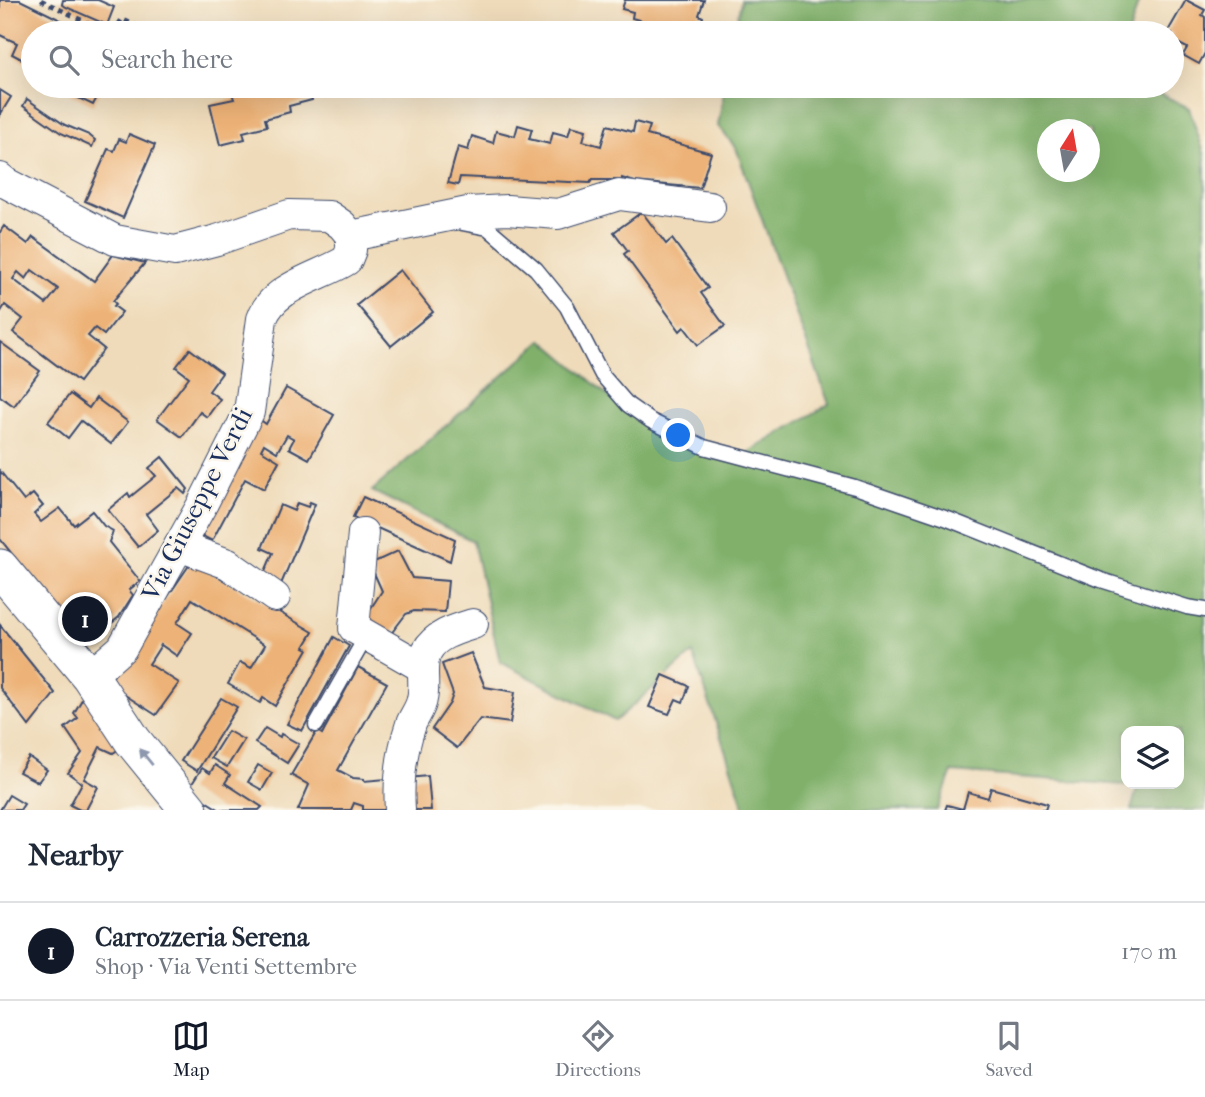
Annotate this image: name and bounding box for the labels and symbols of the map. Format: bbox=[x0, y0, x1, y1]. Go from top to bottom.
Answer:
north arrow bbox=[1037, 119, 1100, 182]
street label: Via Giuseppe Verdi bbox=[134, 402, 259, 607]
your location bbox=[661, 418, 695, 452]
pin: 1 bbox=[62, 593, 108, 645]
one-way arrow bbox=[139, 749, 154, 766]

